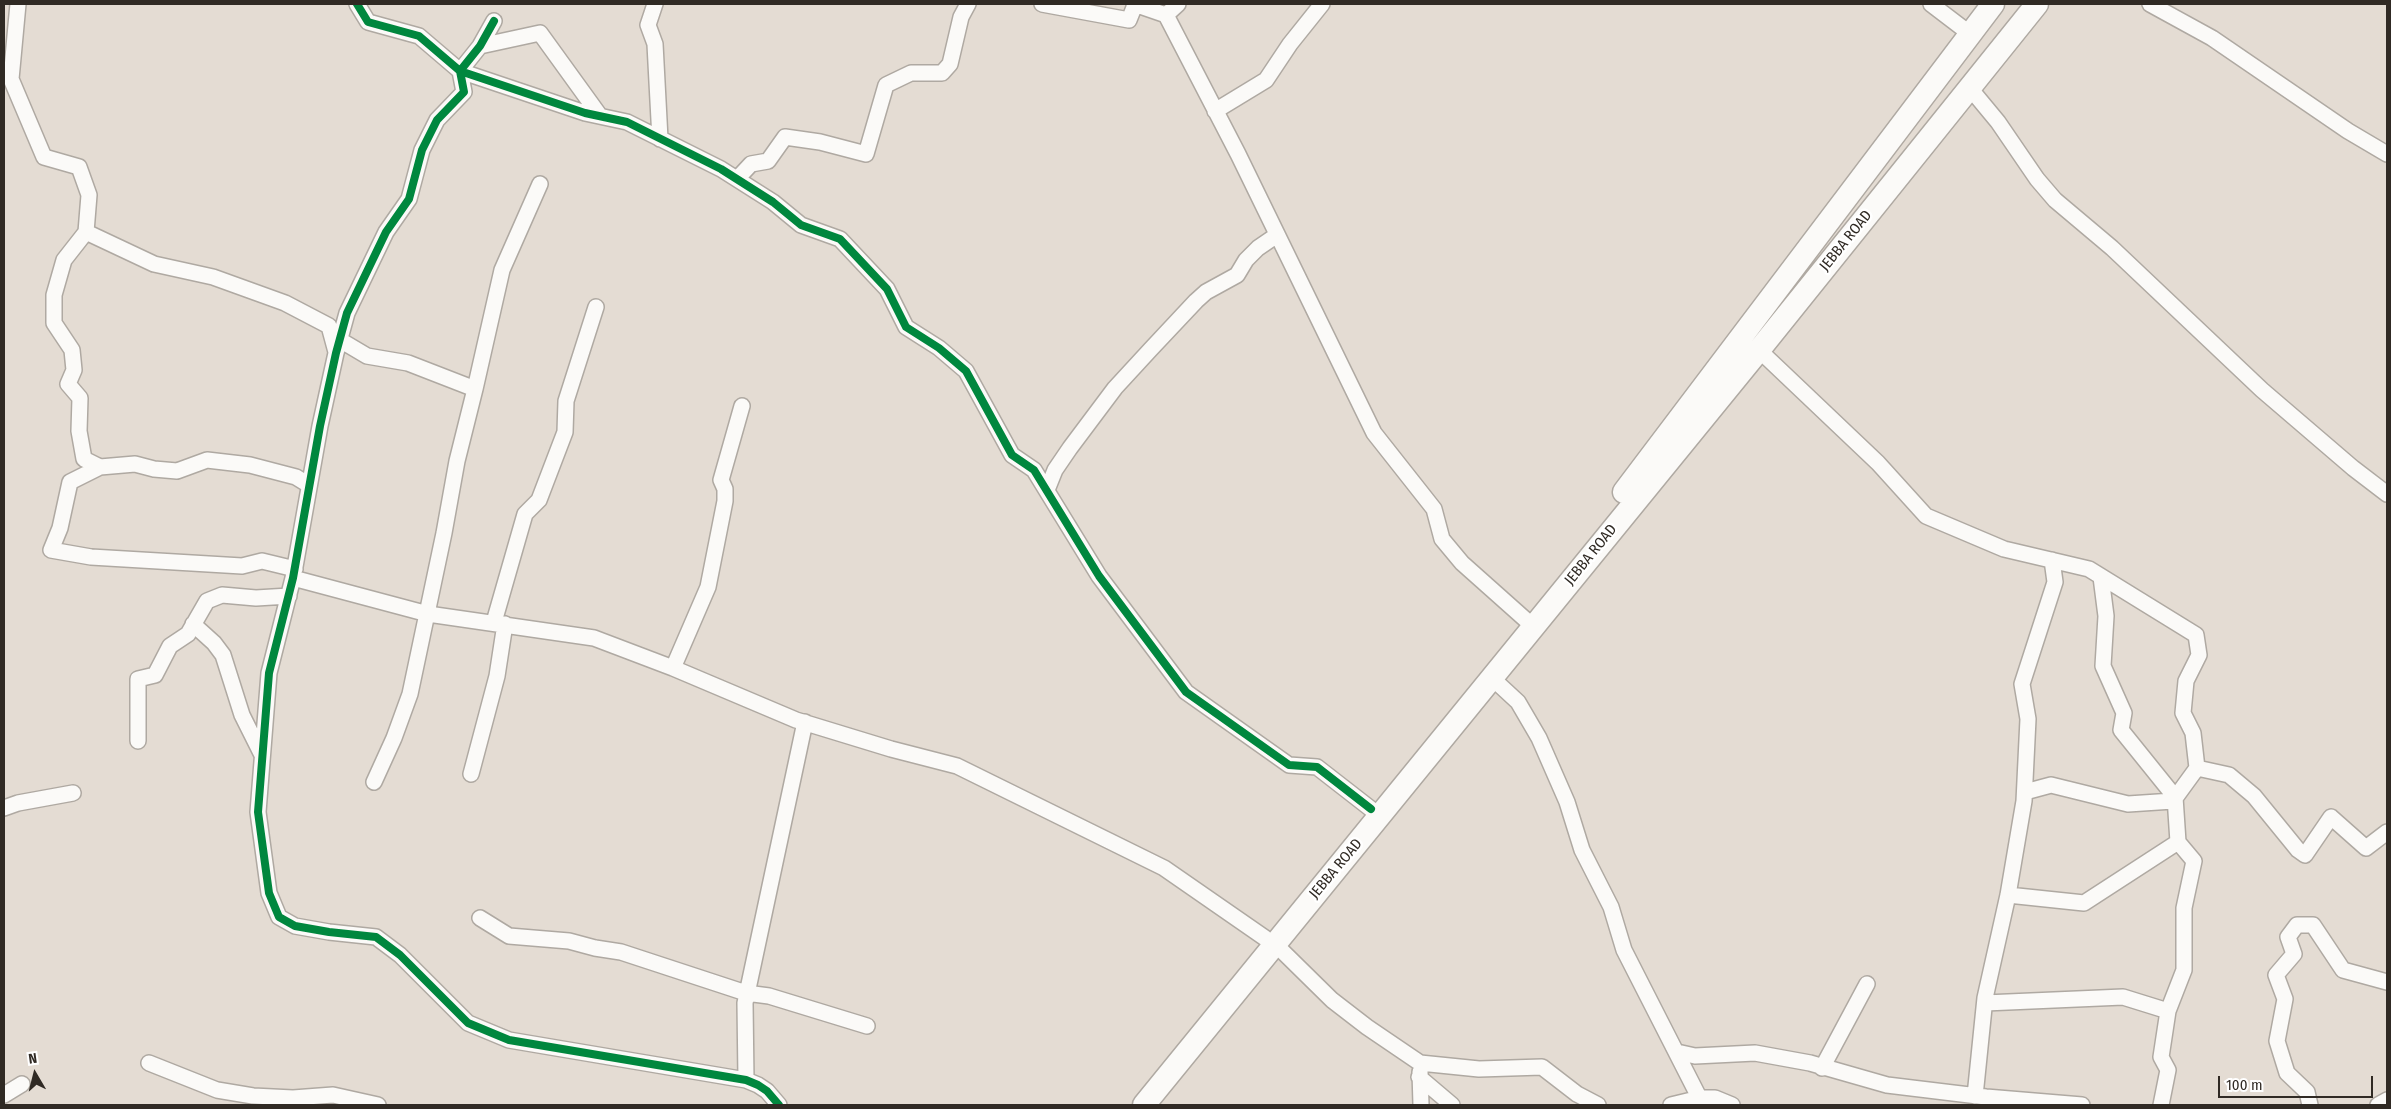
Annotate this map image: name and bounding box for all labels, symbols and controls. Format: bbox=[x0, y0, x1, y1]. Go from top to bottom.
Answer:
street label: JEBBA ROAD bbox=[1816, 207, 1876, 275]
street label: JEBBA ROAD bbox=[1561, 521, 1621, 589]
street label: JEBBA ROAD bbox=[1306, 835, 1366, 903]
north arrow bbox=[10, 1049, 60, 1099]
text: N bbox=[27, 1050, 38, 1068]
scale bar bbox=[2221, 1066, 2376, 1098]
text: 100 m bbox=[2226, 1076, 2263, 1094]

